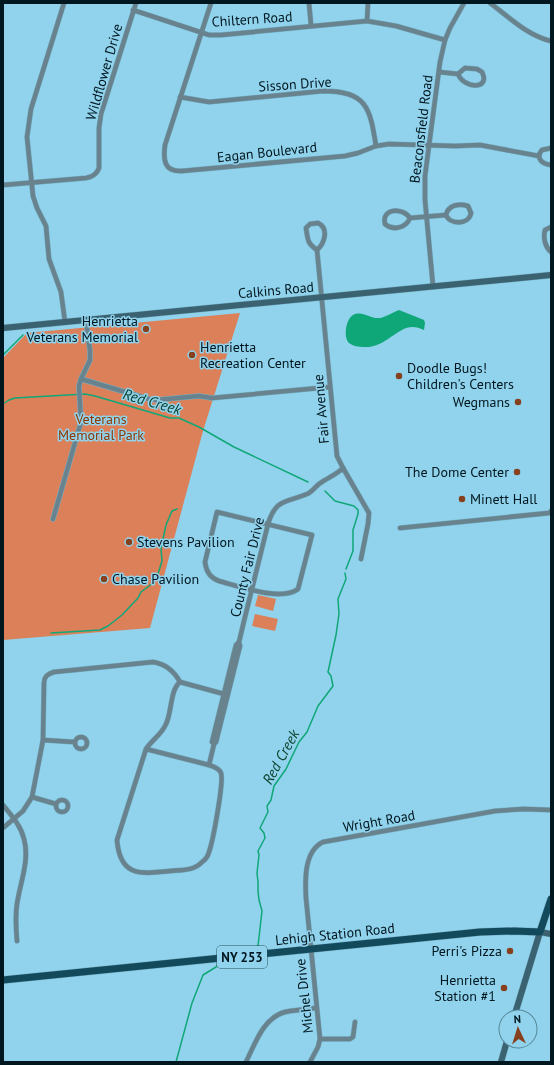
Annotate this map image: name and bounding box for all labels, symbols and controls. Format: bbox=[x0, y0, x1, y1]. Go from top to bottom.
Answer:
street label: Chiltern Road bbox=[211, 7, 293, 31]
street label: Wildflower Drive bbox=[82, 22, 126, 122]
street label: Sisson Drive bbox=[258, 72, 332, 96]
street label: Beaconsfield Road bbox=[405, 74, 437, 184]
street label: Eagan Boulevard bbox=[216, 138, 318, 166]
street label: Calkins Road bbox=[237, 278, 315, 302]
place label: Henrietta Veterans Memorial bbox=[25, 312, 138, 346]
marker: Henrietta Veterans Memorial bbox=[141, 324, 151, 334]
place label: Henrietta Recreation Center bbox=[200, 338, 306, 372]
marker: Henrietta Recreation Center bbox=[187, 350, 197, 360]
place label: Doodle Bugs! Children's Centers bbox=[407, 359, 514, 393]
marker: Doodle Bugs! Children's Centers bbox=[394, 371, 404, 381]
street label: Fair Avenue bbox=[309, 373, 333, 445]
water label: Red Creek bbox=[121, 384, 185, 419]
place label: Wegmans bbox=[453, 393, 510, 411]
marker: Wegmans bbox=[513, 397, 523, 407]
park label: Veterans Memorial Park bbox=[58, 410, 144, 444]
place label: The Dome Center bbox=[405, 463, 509, 481]
marker: The Dome Center bbox=[512, 467, 522, 477]
place label: Minett Hall bbox=[470, 490, 537, 508]
marker: Minett Hall bbox=[457, 494, 467, 504]
street label: County Fair Drive bbox=[226, 515, 268, 619]
place label: Stevens Pavilion bbox=[137, 533, 235, 551]
marker: Stevens Pavilion bbox=[124, 537, 134, 547]
place label: Chase Pavilion bbox=[112, 570, 199, 588]
marker: Chase Pavilion bbox=[99, 574, 109, 584]
water label: Red Creek bbox=[258, 725, 304, 787]
street label: Wright Road bbox=[342, 806, 416, 836]
street label: Lehigh Station Road bbox=[274, 919, 396, 949]
place label: Perri's Pizza bbox=[431, 942, 502, 960]
road number: NY 253 bbox=[217, 946, 267, 968]
marker: Perri's Pizza bbox=[505, 946, 515, 956]
street label: Michel Drive bbox=[291, 958, 317, 1034]
place label: Henrietta Station #1 bbox=[434, 971, 496, 1005]
marker: Henrietta Station #1 bbox=[499, 983, 509, 993]
north arrow bbox=[498, 1009, 538, 1049]
text: N bbox=[513, 1012, 521, 1026]

